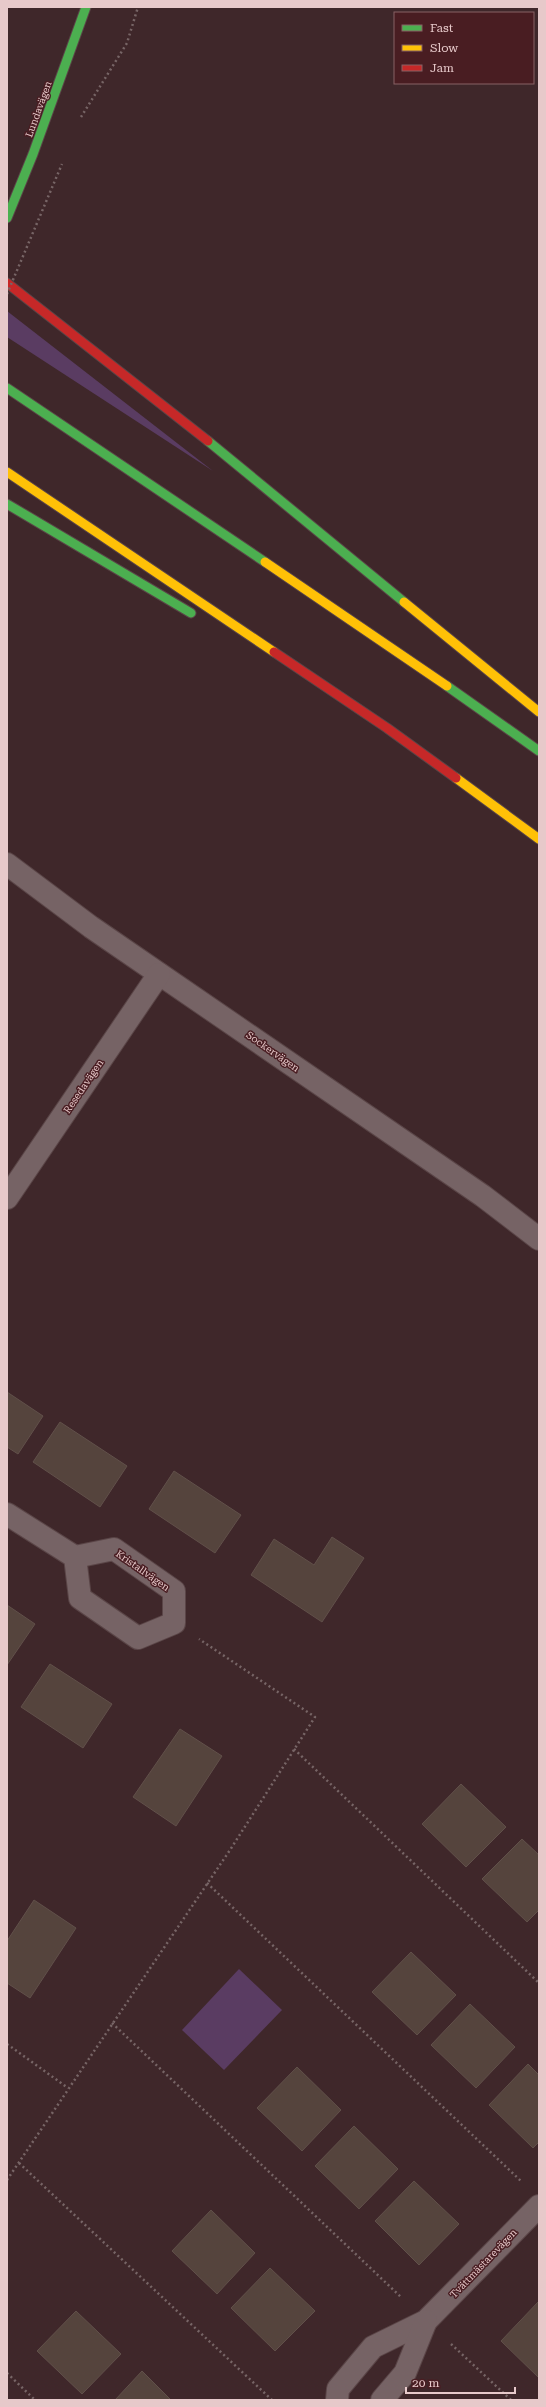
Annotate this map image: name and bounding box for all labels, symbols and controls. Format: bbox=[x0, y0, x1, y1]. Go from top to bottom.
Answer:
legend bbox=[394, 12, 534, 84]
text: Fast bbox=[430, 21, 454, 35]
text: Slow bbox=[430, 41, 458, 55]
text: Jam bbox=[430, 61, 454, 75]
street label: Lundavägen bbox=[23, 79, 54, 139]
street label: Sockervägen bbox=[244, 1029, 302, 1074]
street label: Resedavägen bbox=[61, 1057, 106, 1115]
street label: Kristallvägen bbox=[114, 1548, 172, 1593]
street label: Tvättmästarevägen bbox=[448, 2226, 519, 2300]
scale bar bbox=[406, 2369, 515, 2395]
text: 20 m bbox=[412, 2376, 439, 2390]

